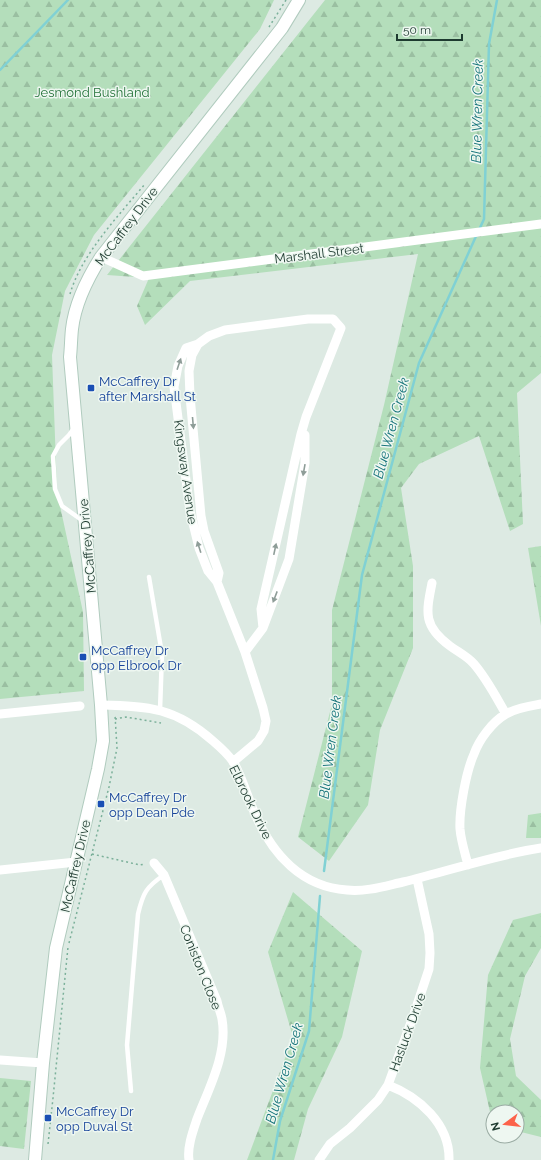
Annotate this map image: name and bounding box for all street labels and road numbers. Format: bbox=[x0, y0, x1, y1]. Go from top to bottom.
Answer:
street label: McCaffrey Drive bbox=[92, 184, 161, 269]
street label: Marshall Street bbox=[273, 240, 365, 266]
street label: Kingsway Avenue bbox=[171, 419, 200, 526]
street label: McCaffrey Drive bbox=[76, 498, 99, 594]
street label: Elbrook Drive bbox=[226, 763, 275, 842]
street label: McCaffrey Drive bbox=[58, 818, 94, 914]
street label: Coniston Close bbox=[177, 923, 225, 1012]
street label: Hasluck Drive bbox=[386, 990, 429, 1074]

